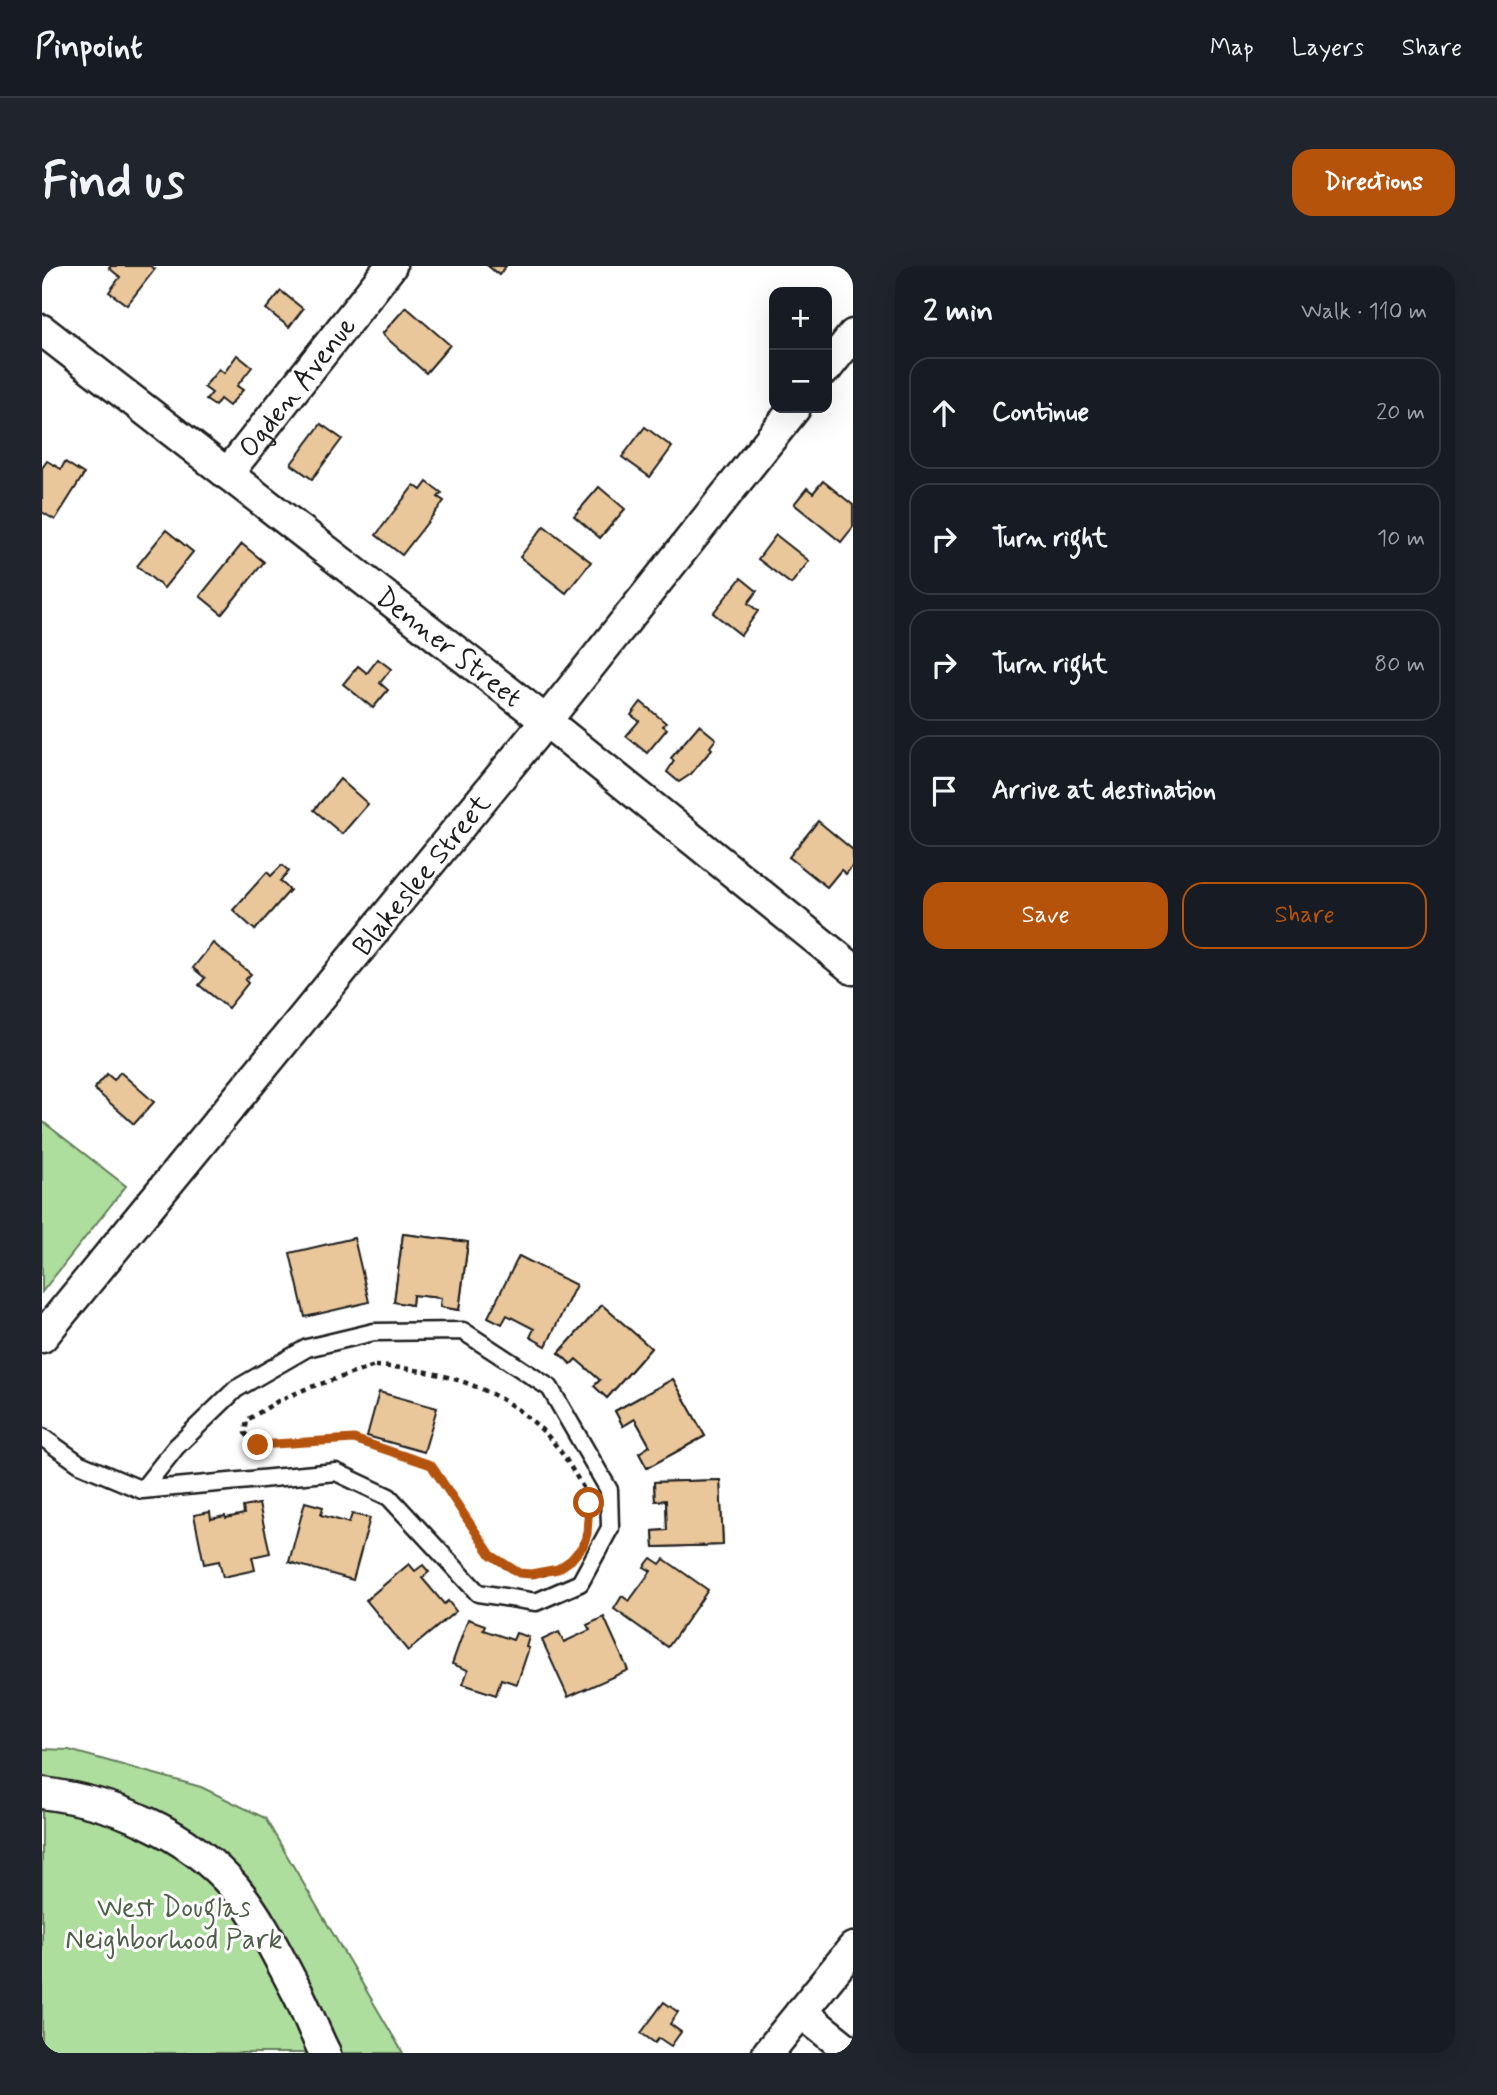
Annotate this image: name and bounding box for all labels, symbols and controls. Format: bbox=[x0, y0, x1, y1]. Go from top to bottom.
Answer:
text: Pinpoint bbox=[35, 26, 143, 70]
text: Map bbox=[1210, 33, 1254, 64]
text: Layers bbox=[1292, 33, 1364, 64]
text: Share bbox=[1402, 33, 1462, 64]
button: Directions bbox=[1292, 149, 1455, 216]
text: Find us bbox=[42, 150, 185, 215]
map controls bbox=[769, 287, 832, 413]
button: + bbox=[769, 287, 832, 350]
text: 2 min bbox=[923, 292, 993, 331]
text: Walk · 110 m bbox=[1301, 297, 1427, 327]
street label: Ogden Avenue bbox=[231, 309, 366, 466]
button: − bbox=[769, 350, 832, 413]
icon: ahead bbox=[925, 394, 963, 432]
text: Continue bbox=[992, 396, 1089, 430]
text: 20 m bbox=[1376, 398, 1425, 428]
icon: right bbox=[925, 520, 963, 558]
text: Turn right bbox=[992, 522, 1108, 556]
text: 10 m bbox=[1377, 524, 1425, 554]
street label: Denner Street bbox=[367, 580, 529, 717]
icon: right bbox=[925, 646, 963, 684]
text: Turn right bbox=[992, 648, 1108, 682]
text: 80 m bbox=[1374, 650, 1425, 680]
icon: arrive bbox=[925, 772, 963, 810]
text: Arrive at destination bbox=[992, 774, 1216, 808]
street label: Blakeslee Street bbox=[345, 787, 500, 965]
button: Save bbox=[923, 882, 1168, 949]
button: Share bbox=[1182, 882, 1427, 949]
route end bbox=[242, 1429, 273, 1460]
route start bbox=[573, 1487, 604, 1518]
park label: West Douglas Neighborhood Park bbox=[65, 1890, 283, 1959]

